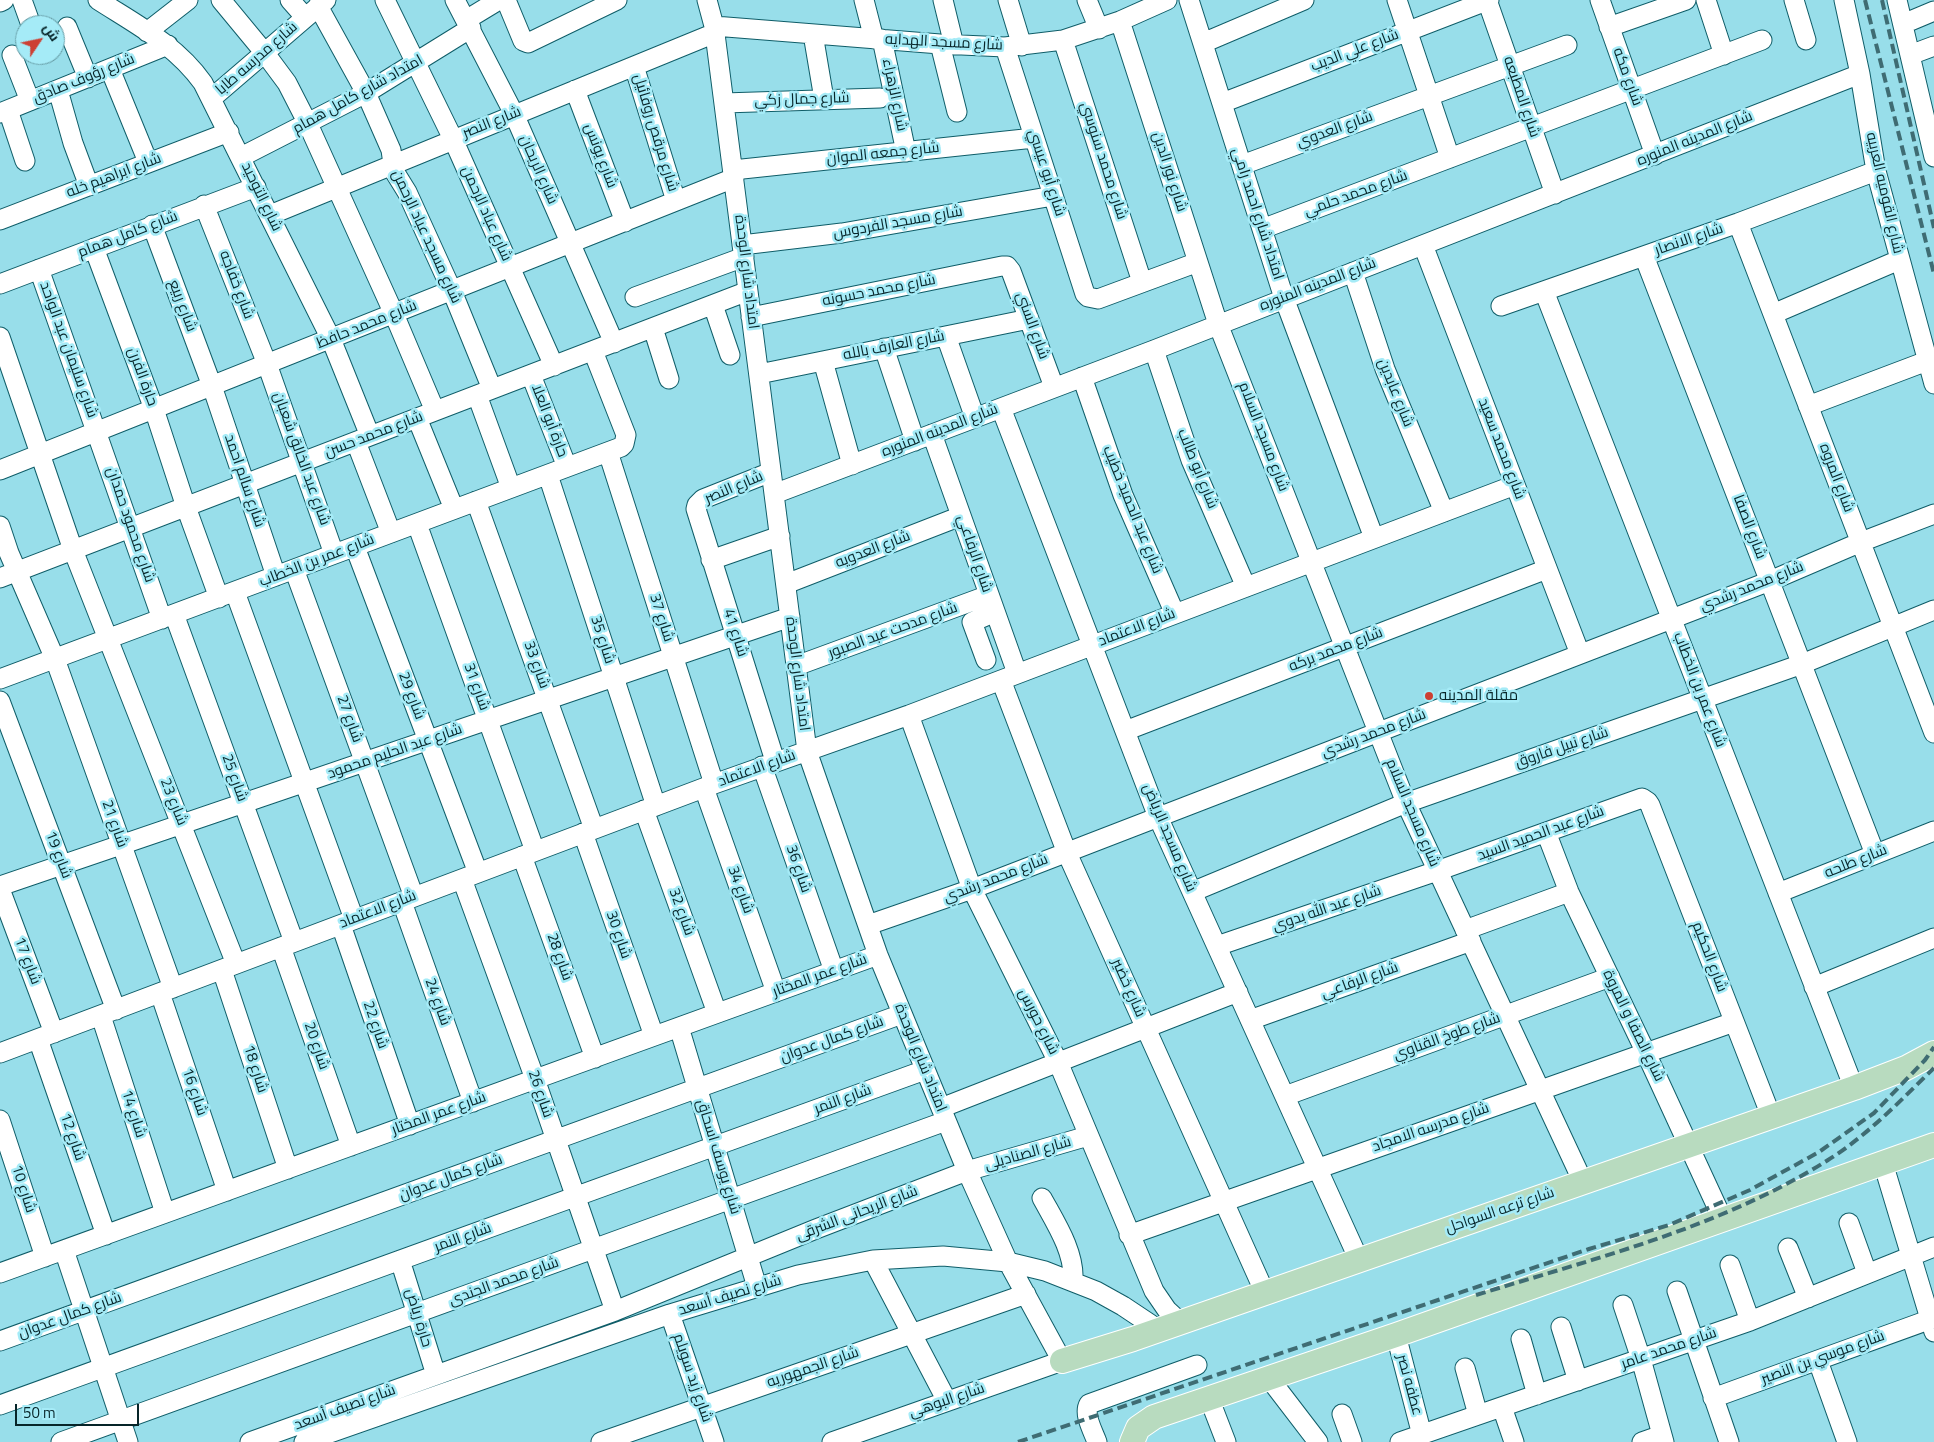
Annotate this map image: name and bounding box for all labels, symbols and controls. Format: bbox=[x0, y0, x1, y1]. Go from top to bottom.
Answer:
north arrow bbox=[15, 15, 65, 65]
text: ش bbox=[38, 19, 66, 45]
street label: شارع مدرسه طابا bbox=[212, 19, 302, 99]
street label: شارع علي الديب bbox=[1308, 26, 1402, 76]
street label: شارع مسجد الهدايه bbox=[885, 31, 1003, 55]
street label: شارع مكه bbox=[1608, 45, 1646, 109]
street label: شارع رؤوف صادق bbox=[30, 50, 138, 108]
street label: امتداد شارع كامل همام bbox=[290, 52, 426, 138]
street label: شارع المطبعه bbox=[1499, 54, 1543, 140]
street label: شارع الزهراء bbox=[878, 57, 910, 133]
street label: شارع مرقص روفائيل bbox=[629, 72, 681, 194]
street label: شارع جمال زكي bbox=[754, 89, 850, 111]
street label: شارع محمد سنوسي bbox=[1076, 100, 1130, 222]
street label: شارع النصر bbox=[460, 103, 524, 143]
street label: شارع العدوي bbox=[1294, 108, 1376, 152]
street label: شارع المدينه المنوره bbox=[1635, 108, 1755, 170]
street label: شارع يونس bbox=[579, 121, 621, 191]
street label: شارع أبو عيسي bbox=[1023, 127, 1069, 219]
street label: شارع نور الدين bbox=[1148, 130, 1190, 214]
street label: شارع القوميه العربيه bbox=[1861, 131, 1907, 255]
street label: شارع الريحان bbox=[515, 133, 561, 207]
street label: شارع جمعه الموان bbox=[826, 139, 940, 169]
street label: امتداد شارع احمد رامي bbox=[1227, 146, 1287, 282]
street label: شارع ابراهيم خله bbox=[64, 150, 164, 202]
street label: شارع التوحيد bbox=[237, 160, 285, 234]
street label: شارع عباد الرحمن bbox=[457, 164, 515, 264]
street label: شارع مسجد عباد الرحمن bbox=[387, 167, 465, 307]
street label: شارع محمد حلمي bbox=[1302, 167, 1410, 221]
street label: شارع مسجد الفردوس bbox=[832, 203, 964, 243]
street label: شارع كامل همام bbox=[76, 208, 180, 262]
street label: امتداد شارع الوحدة bbox=[730, 214, 762, 330]
street label: شارع الانصار bbox=[1652, 220, 1726, 260]
street label: شارع خفاجه bbox=[215, 248, 257, 322]
street label: شارع المدينه المنوره bbox=[1257, 255, 1379, 315]
street label: شارع محمد حسونه bbox=[821, 271, 937, 311]
street label: شارع ربيع bbox=[164, 277, 200, 335]
street label: شارع سليمان عبد الواحد bbox=[35, 280, 101, 420]
street label: شارع السني bbox=[1012, 290, 1052, 362]
street label: شارع محمد حافظ bbox=[314, 297, 420, 353]
street label: شارع العارف بالله bbox=[842, 327, 946, 365]
street label: حارة الفرن bbox=[123, 345, 161, 409]
street label: شارع عابدين bbox=[1373, 356, 1417, 430]
street label: شارع مسجد السلام bbox=[1234, 380, 1292, 494]
street label: حارة أبو العلا bbox=[527, 382, 571, 460]
street label: شارع عبد الخالق شعبان bbox=[269, 390, 333, 528]
street label: شارع محمد سعيد bbox=[1473, 396, 1529, 502]
street label: شارع المدينه المنوره bbox=[879, 401, 1001, 461]
street label: شارع محمد حسن bbox=[322, 408, 426, 462]
street label: شارع أبو طالب bbox=[1173, 427, 1221, 511]
street label: شارع سالم احمد bbox=[220, 432, 268, 530]
street label: شارع المروه bbox=[1815, 441, 1857, 515]
street label: شارع عبد الحميد خطيب bbox=[1098, 443, 1166, 577]
street label: شارع محمود حمدان bbox=[102, 465, 158, 585]
street label: شارع النصر bbox=[702, 468, 766, 508]
street label: شارع الصفا bbox=[1729, 492, 1769, 562]
street label: شارع الرفاعي bbox=[952, 513, 996, 595]
street label: شارع العدويه bbox=[833, 527, 913, 573]
street label: شارع عمر بن الخطاب bbox=[257, 531, 377, 591]
street label: شارع محمد رشدي bbox=[1697, 558, 1807, 616]
street label: شارع 37 bbox=[645, 592, 677, 644]
street label: شارع مدحت عبد الصبور bbox=[826, 599, 960, 663]
street label: شارع الاعتماد bbox=[1096, 605, 1178, 651]
street label: شارع 41 bbox=[719, 607, 751, 659]
street label: شارع 35 bbox=[586, 614, 618, 666]
street label: امتداد شارع الوحدة bbox=[781, 616, 813, 732]
street label: شارع محمد بركه bbox=[1287, 624, 1385, 676]
street label: شارع عمر بن الخطاب bbox=[1669, 630, 1729, 750]
street label: شارع 33 bbox=[519, 639, 553, 691]
street label: شارع 31 bbox=[459, 661, 493, 713]
street label: شارع 29 bbox=[394, 670, 428, 722]
place label: مقلة المدينه bbox=[1439, 687, 1518, 705]
marker: مقلة المدينه bbox=[1423, 690, 1435, 702]
street label: شارع 27 bbox=[332, 693, 366, 745]
street label: شارع محمد رشدي bbox=[1319, 706, 1429, 762]
street label: شارع عبد الحليم محمود bbox=[325, 721, 465, 783]
street label: شارع نبيل فاروق bbox=[1513, 724, 1611, 772]
street label: شارع الاعتماد bbox=[716, 747, 798, 791]
street label: شارع 25 bbox=[217, 752, 251, 804]
street label: شارع مسجد السلام bbox=[1381, 756, 1443, 870]
street label: شارع 23 bbox=[155, 776, 191, 828]
street label: شارع مسجد الرياض bbox=[1138, 781, 1200, 895]
street label: شارع 21 bbox=[97, 798, 131, 850]
street label: شارع عبد الحميد السيد bbox=[1475, 803, 1607, 865]
street label: شارع 19 bbox=[41, 829, 75, 881]
street label: شارع طلحه bbox=[1822, 841, 1890, 883]
street label: شارع 36 bbox=[781, 843, 815, 895]
street label: شارع محمد رشدي bbox=[941, 851, 1051, 907]
street label: شارع 34 bbox=[723, 864, 757, 916]
street label: شارع عبد الله بدوي bbox=[1270, 882, 1384, 936]
street label: شارع 32 bbox=[664, 886, 698, 938]
street label: شارع الاعتماد bbox=[337, 887, 419, 933]
street label: شارع 30 bbox=[601, 909, 635, 961]
street label: شارع الحكيم bbox=[1687, 919, 1731, 995]
street label: شارع 28 bbox=[542, 931, 576, 983]
street label: شارع 17 bbox=[10, 935, 44, 987]
street label: شارع عمر المختار bbox=[770, 951, 870, 1001]
street label: شارع خضير bbox=[1107, 956, 1149, 1020]
street label: شارع الرفاعي bbox=[1319, 959, 1401, 1003]
street label: شارع الصفا و المروة bbox=[1598, 967, 1668, 1085]
street label: شارع 24 bbox=[420, 976, 454, 1028]
street label: شارع حورس bbox=[1014, 986, 1062, 1058]
street label: شارع 22 bbox=[358, 999, 392, 1051]
street label: امتداد شارع الوحدة bbox=[890, 1001, 950, 1115]
street label: شارع طوخ القناوي bbox=[1391, 1009, 1503, 1065]
street label: شارع كمال عدوان bbox=[778, 1013, 886, 1067]
street label: شارع 20 bbox=[299, 1020, 333, 1072]
street label: شارع 18 bbox=[239, 1043, 271, 1095]
street label: شارع 16 bbox=[177, 1066, 211, 1118]
street label: شارع 26 bbox=[523, 1068, 557, 1120]
street label: شارع النمر bbox=[812, 1081, 874, 1119]
street label: شارع 14 bbox=[117, 1088, 149, 1140]
street label: شارع عمر المختار bbox=[389, 1089, 489, 1139]
street label: شارع يوسف اسحاق bbox=[692, 1097, 744, 1217]
street label: شارع مدرسه الامجاد bbox=[1370, 1100, 1492, 1156]
street label: شارع 12 bbox=[55, 1111, 89, 1163]
street label: شارع الصناديلى bbox=[983, 1133, 1073, 1175]
street label: شارع كمال عدوان bbox=[397, 1151, 505, 1205]
street label: شارع 10 bbox=[7, 1163, 39, 1215]
street label: شارع الريحانى الشرقى bbox=[794, 1182, 920, 1246]
street label: شارع ترعه السواحل bbox=[1443, 1184, 1557, 1238]
street label: شارع النمر bbox=[432, 1219, 494, 1257]
street label: شارع محمد الجندى bbox=[447, 1254, 561, 1310]
street label: شارع نصيف أسعد bbox=[676, 1272, 784, 1320]
street label: حارة رياض bbox=[401, 1287, 435, 1349]
street label: شارع كمال عدوان bbox=[16, 1289, 124, 1343]
street label: شارع محمد عامر bbox=[1619, 1324, 1719, 1374]
street label: شارع موسي بن النصير bbox=[1759, 1327, 1887, 1389]
street label: شارع زيد سويلم bbox=[668, 1331, 716, 1425]
street label: شارع الجمهوريه bbox=[765, 1344, 861, 1392]
street label: عطفه نصر bbox=[1392, 1353, 1426, 1417]
street label: شارع البوهي bbox=[907, 1380, 987, 1422]
street label: شارع نصيف أسعد bbox=[292, 1381, 398, 1435]
scale bar bbox=[18, 1394, 141, 1426]
text: 50 m bbox=[23, 1401, 56, 1424]

